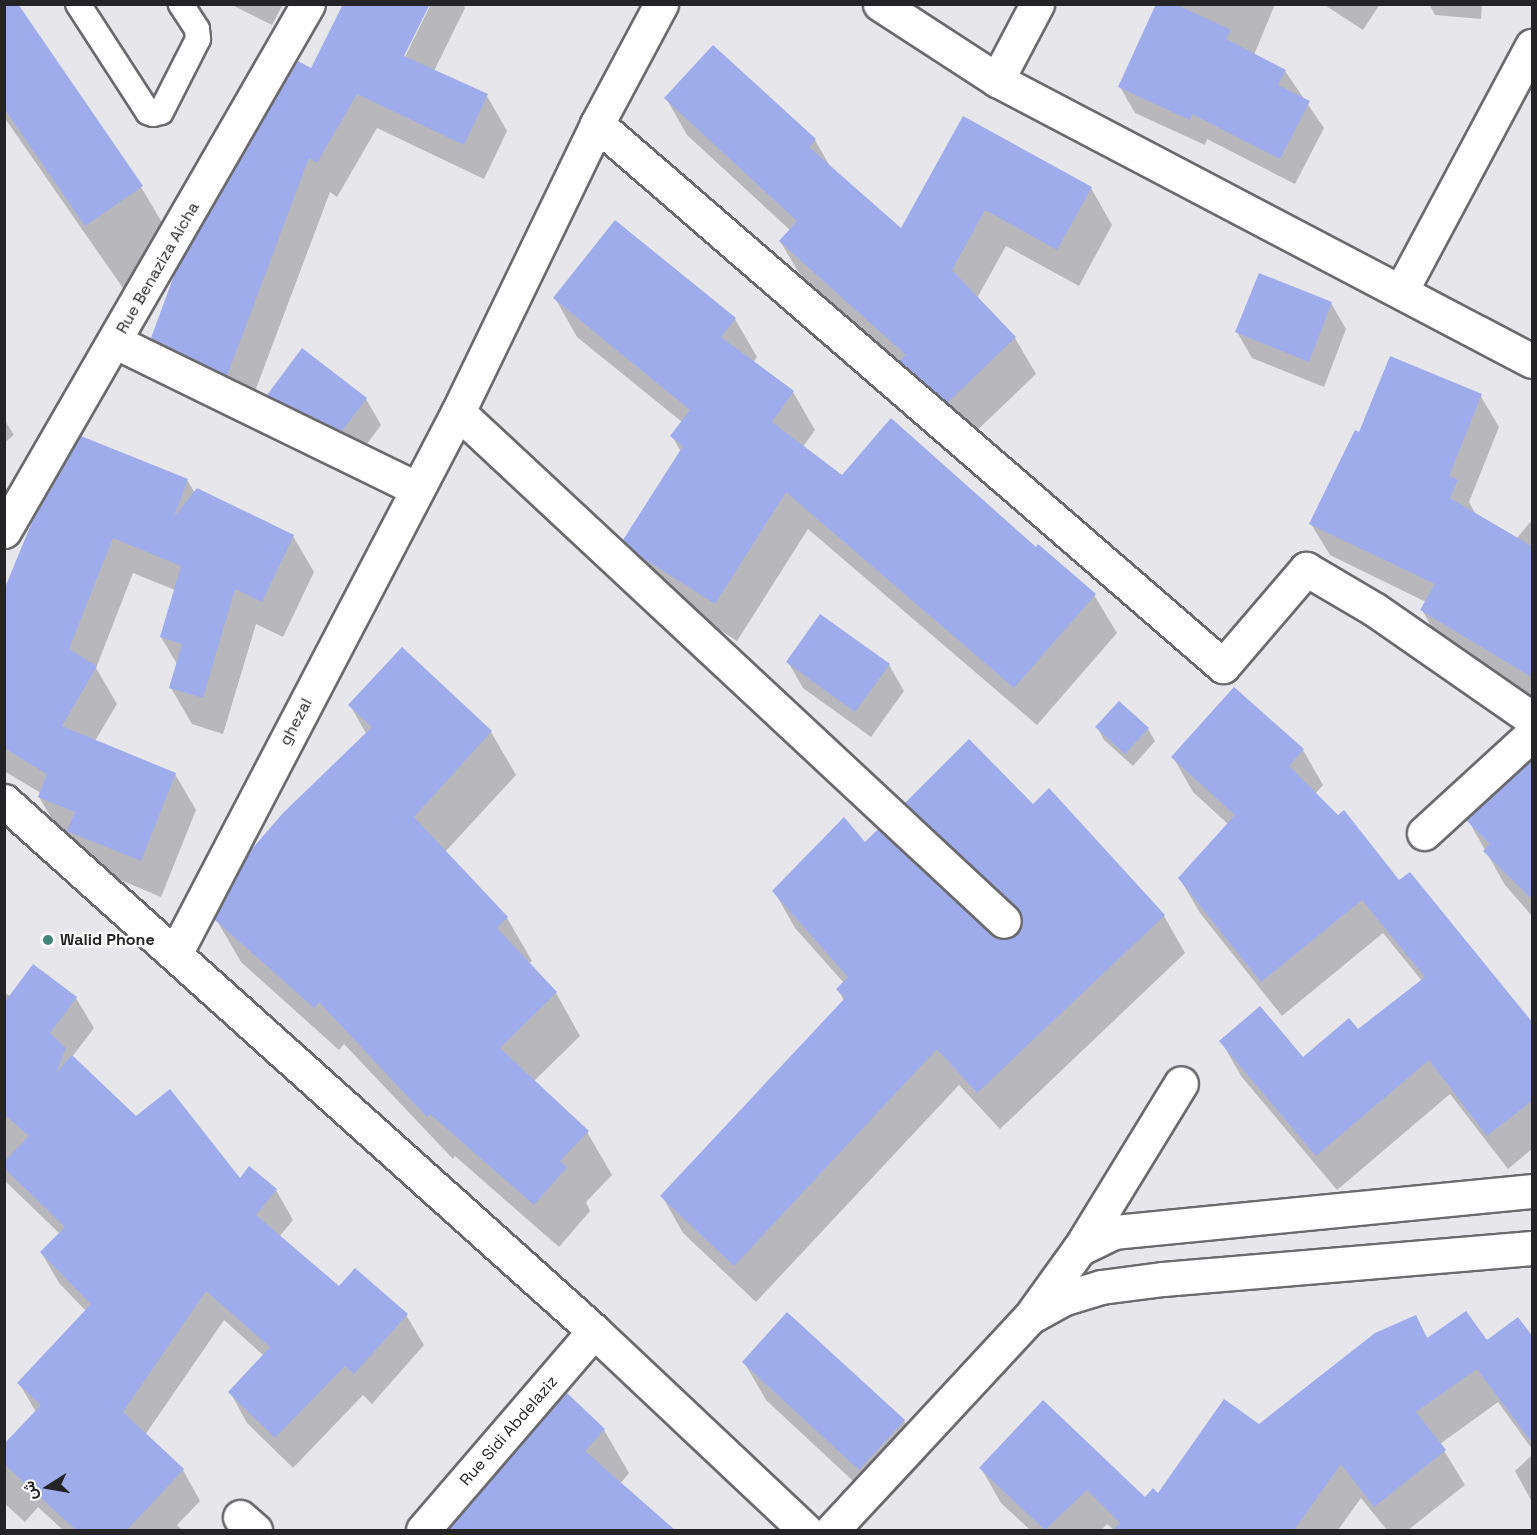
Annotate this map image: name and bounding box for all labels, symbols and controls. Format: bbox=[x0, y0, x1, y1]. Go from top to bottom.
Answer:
street label: Rue Benaziza Aicha bbox=[112, 199, 204, 337]
street label: ghezal bbox=[276, 695, 316, 749]
place label: Walid Phone bbox=[60, 930, 155, 950]
marker: Walid Phone bbox=[41, 933, 55, 947]
street label: Rue Sidi Abdelaziz bbox=[456, 1372, 562, 1490]
north arrow bbox=[18, 1457, 78, 1517]
text: ش bbox=[18, 1479, 42, 1502]

